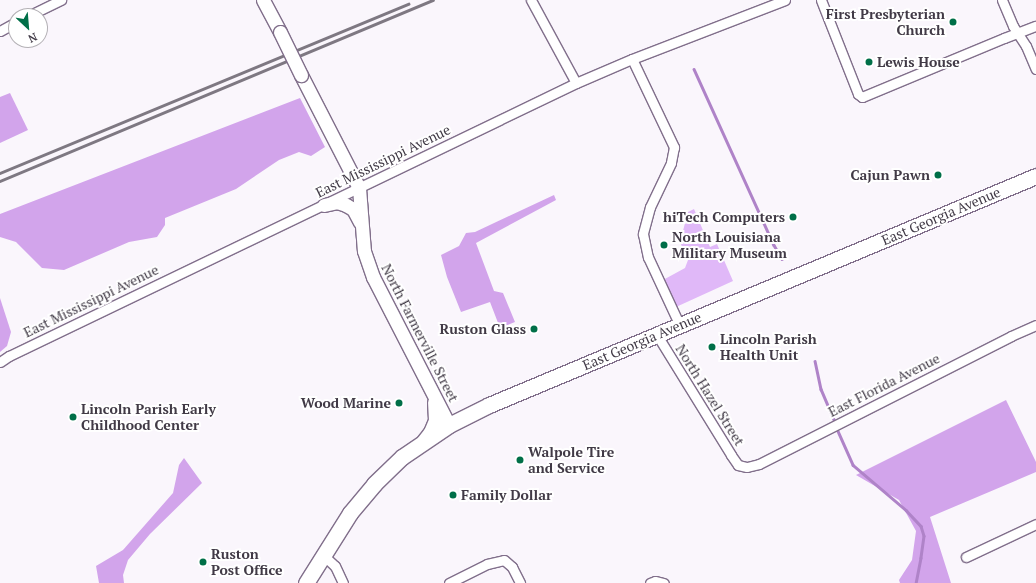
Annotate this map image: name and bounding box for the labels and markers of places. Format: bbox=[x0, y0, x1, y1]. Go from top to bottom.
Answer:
place label: First Presbyterian Church bbox=[826, 6, 945, 38]
marker: First Presbyterian Church bbox=[948, 17, 958, 27]
place label: Lewis House bbox=[877, 54, 960, 70]
marker: Lewis House bbox=[864, 57, 874, 67]
place label: Cajun Pawn bbox=[850, 167, 930, 183]
marker: Cajun Pawn bbox=[933, 170, 943, 180]
place label: hiTech Computers bbox=[663, 209, 785, 225]
marker: hiTech Computers bbox=[788, 212, 798, 222]
place label: North Louisiana Military Museum bbox=[672, 229, 787, 262]
marker: North Louisiana Military Museum bbox=[659, 240, 669, 250]
place label: Ruston Glass bbox=[439, 321, 526, 337]
marker: Ruston Glass bbox=[529, 324, 539, 334]
place label: Lincoln Parish Health Unit bbox=[720, 331, 817, 364]
marker: Lincoln Parish Health Unit bbox=[707, 342, 717, 352]
place label: Wood Marine bbox=[301, 395, 391, 411]
marker: Wood Marine bbox=[394, 398, 404, 408]
place label: Lincoln Parish Early Childhood Center bbox=[81, 401, 216, 434]
marker: Lincoln Parish Early Childhood Center bbox=[68, 412, 78, 422]
place label: Walpole Tire and Service bbox=[528, 444, 614, 476]
marker: Walpole Tire and Service bbox=[515, 455, 525, 465]
place label: Family Dollar bbox=[461, 487, 552, 503]
marker: Family Dollar bbox=[448, 490, 458, 500]
place label: Ruston Post Office bbox=[211, 546, 283, 578]
marker: Ruston Post Office bbox=[198, 557, 208, 567]

